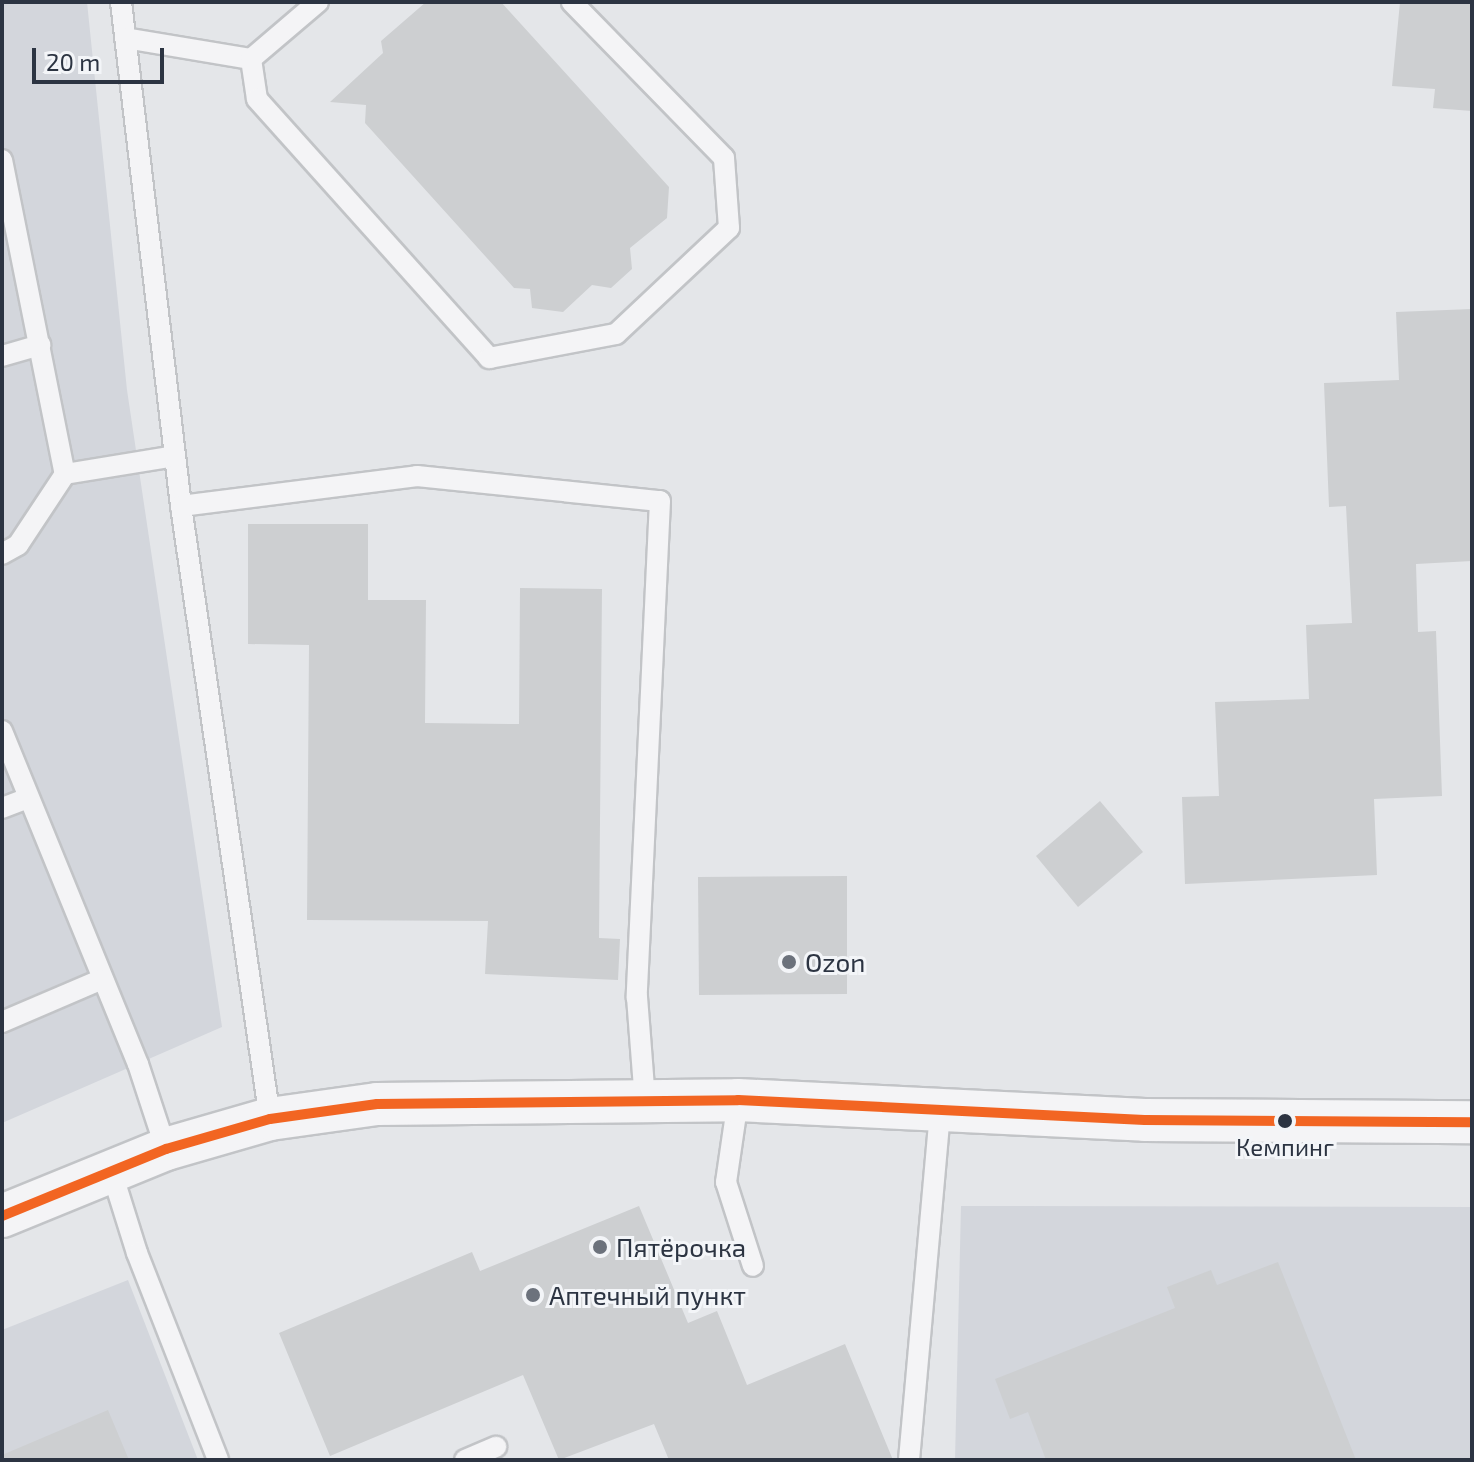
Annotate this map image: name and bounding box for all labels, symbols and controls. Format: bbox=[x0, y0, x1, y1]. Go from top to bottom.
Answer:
scale bar bbox=[36, 32, 168, 82]
text: 20 m bbox=[46, 47, 100, 76]
place label: Ozon bbox=[805, 946, 865, 978]
marker: Ozon bbox=[780, 953, 798, 971]
marker: Кемпинг bbox=[1277, 1113, 1293, 1129]
place label: Кемпинг bbox=[1236, 1133, 1334, 1161]
place label: Пятёрочка bbox=[616, 1231, 746, 1263]
marker: Пятёрочка bbox=[591, 1238, 609, 1256]
place label: Аптечный пункт bbox=[549, 1279, 746, 1311]
marker: Аптечный пункт bbox=[524, 1286, 542, 1304]

